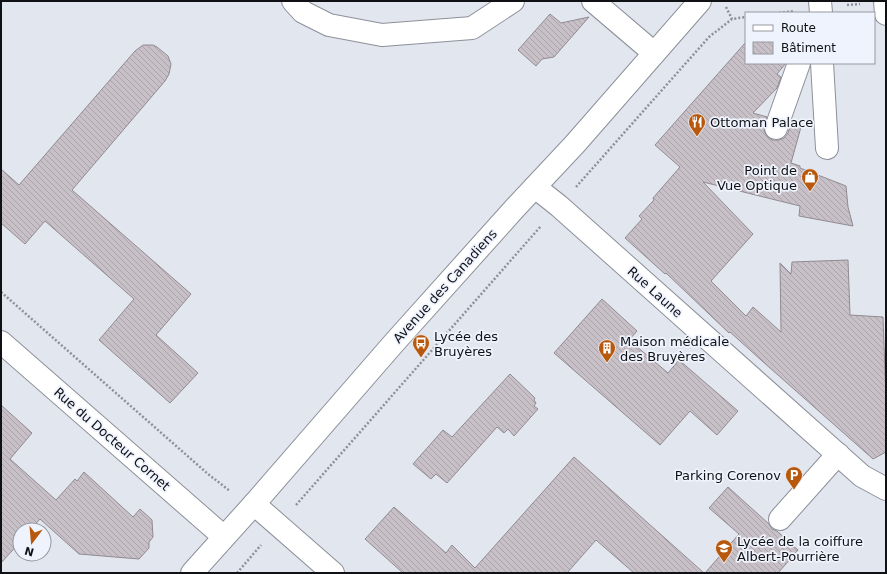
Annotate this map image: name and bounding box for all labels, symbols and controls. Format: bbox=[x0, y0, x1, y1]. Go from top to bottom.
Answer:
legend bbox=[745, 12, 875, 64]
text: Route bbox=[781, 21, 816, 35]
text: Bâtiment bbox=[781, 41, 836, 55]
restaurant icon: Ottoman Palace bbox=[687, 112, 707, 137]
place label: Ottoman Palace bbox=[710, 115, 813, 130]
place label: Point de Vue Optique bbox=[717, 163, 797, 193]
shop icon: Point de Vue Optique bbox=[800, 167, 820, 192]
street label: Avenue des Canadiens bbox=[390, 226, 500, 346]
street label: Rue Laune bbox=[625, 264, 685, 320]
place label: Lycée des Bruyères bbox=[434, 329, 498, 359]
bus stop icon: Lycée des Bruyères bbox=[411, 333, 431, 358]
place label: Maison médicale des Bruyères bbox=[620, 334, 729, 364]
building icon: Maison médicale des Bruyères bbox=[597, 338, 617, 363]
street label: Rue du Docteur Cornet bbox=[51, 385, 173, 493]
parking icon: Parking Corenov bbox=[784, 465, 804, 490]
place label: Parking Corenov bbox=[675, 468, 781, 483]
north arrow bbox=[12, 522, 52, 562]
place label: Lycée de la coiffure Albert-Pourrière bbox=[737, 534, 863, 564]
school or university icon: Lycée de la coiffure Albert-Pourrière bbox=[714, 538, 734, 563]
text: N bbox=[23, 544, 36, 559]

